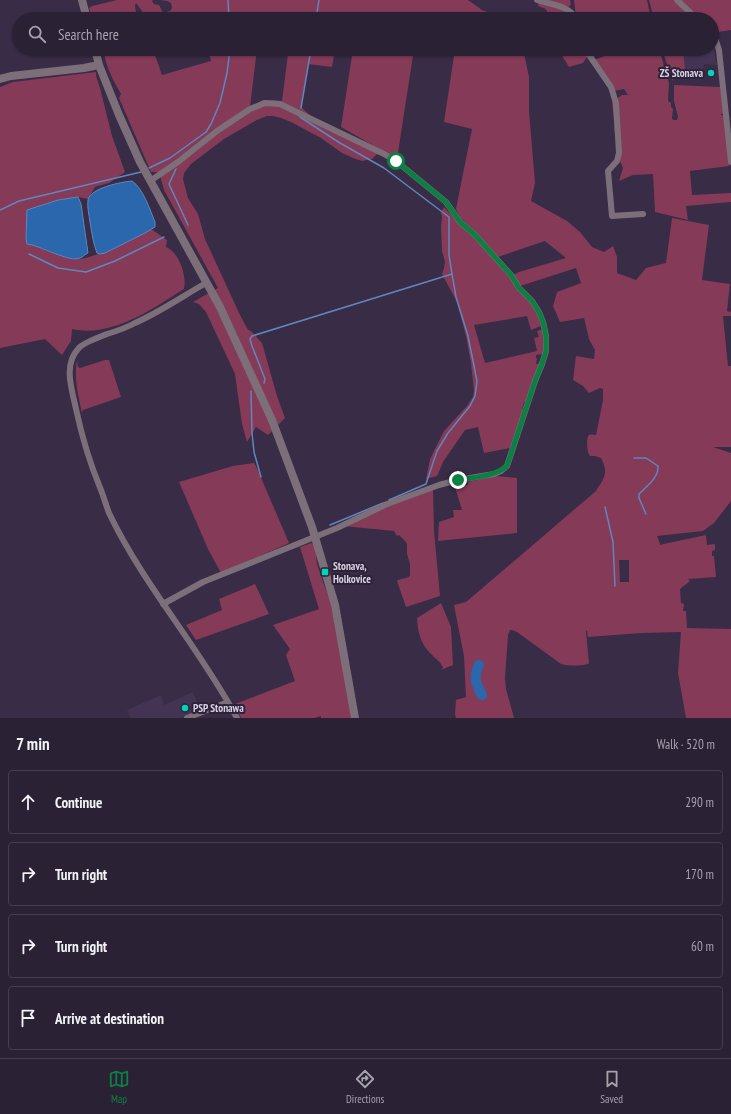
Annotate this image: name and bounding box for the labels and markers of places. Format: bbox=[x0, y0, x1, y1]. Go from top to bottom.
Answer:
place label: ZŠ Stonava bbox=[660, 66, 703, 80]
marker: ZŠ Stonava bbox=[706, 68, 716, 78]
place label: Stonava, Holkovice bbox=[333, 559, 371, 586]
marker: Stonava, Holkovice bbox=[320, 567, 330, 577]
place label: PSP Stonawa bbox=[193, 701, 244, 715]
marker: PSP Stonawa bbox=[180, 703, 190, 713]

